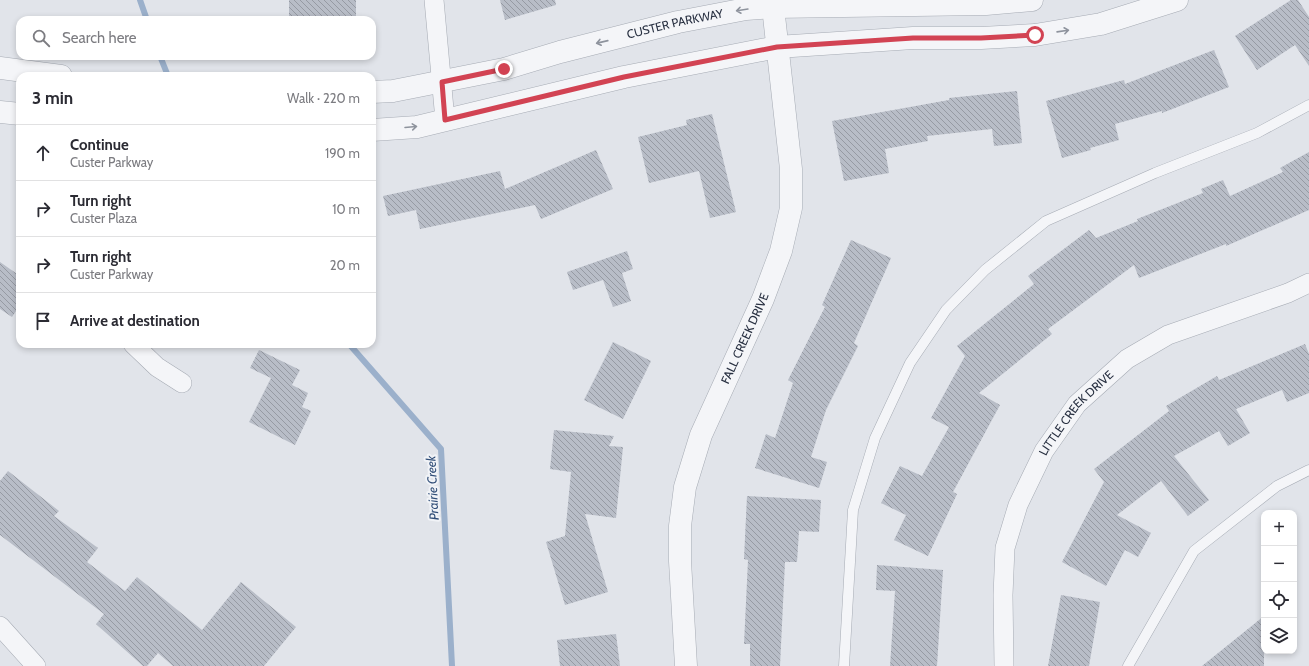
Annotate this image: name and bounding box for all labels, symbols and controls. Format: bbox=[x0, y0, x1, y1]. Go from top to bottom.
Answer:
street label: CUSTER PARKWAY bbox=[625, 6, 724, 42]
one-way arrow bbox=[736, 6, 749, 14]
search box bbox=[16, 16, 376, 60]
route start bbox=[1026, 26, 1044, 44]
icon: search bbox=[30, 27, 52, 49]
one-way arrow bbox=[1056, 27, 1069, 35]
text: Search here bbox=[62, 29, 137, 47]
one-way arrow bbox=[595, 39, 608, 47]
route end bbox=[495, 60, 513, 78]
text: 3 min bbox=[32, 88, 73, 108]
text: Walk · 220 m bbox=[287, 90, 360, 106]
one-way arrow bbox=[404, 123, 417, 131]
text: Continue bbox=[70, 136, 129, 154]
icon: ahead bbox=[32, 142, 54, 164]
text: 190 m bbox=[325, 145, 360, 161]
text: Custer Parkway bbox=[70, 154, 153, 170]
text: Turn right bbox=[70, 192, 131, 210]
icon: right bbox=[32, 198, 54, 220]
text: 10 m bbox=[332, 201, 360, 217]
text: Custer Plaza bbox=[70, 210, 137, 226]
text: Turn right bbox=[70, 248, 131, 266]
icon: right bbox=[32, 254, 54, 276]
text: 20 m bbox=[330, 257, 360, 273]
text: Custer Parkway bbox=[70, 266, 153, 282]
street label: FALL CREEK DRIVE bbox=[717, 290, 772, 386]
icon: arrive bbox=[32, 310, 54, 332]
text: Arrive at destination bbox=[70, 312, 200, 330]
street label: LITTLE CREEK DRIVE bbox=[1035, 367, 1117, 457]
water label: Prairie Creek bbox=[422, 455, 442, 521]
map controls bbox=[1261, 510, 1297, 654]
button: + bbox=[1261, 510, 1297, 546]
button: − bbox=[1261, 546, 1297, 582]
button: locate bbox=[1261, 582, 1297, 618]
button: layers bbox=[1261, 618, 1297, 654]

